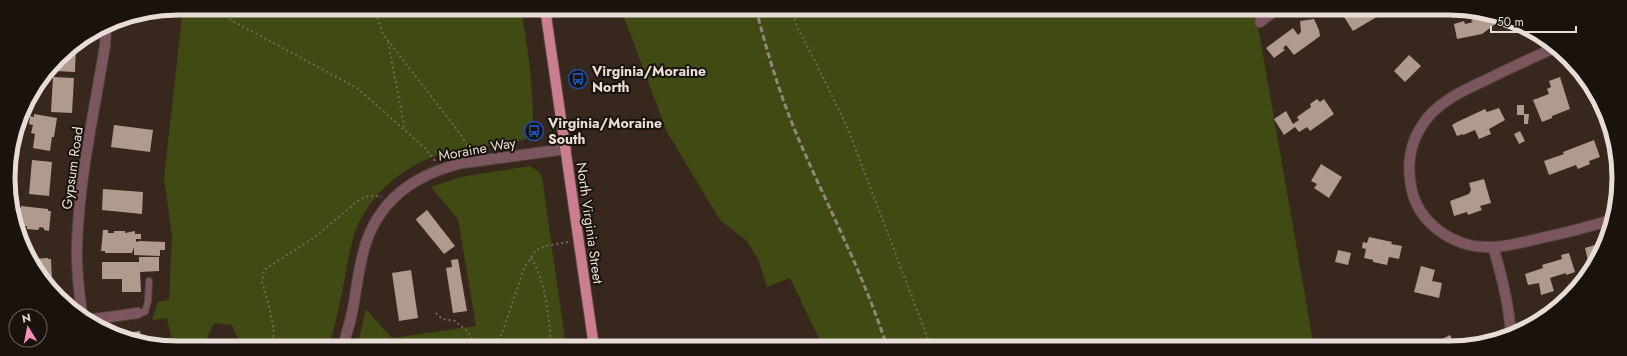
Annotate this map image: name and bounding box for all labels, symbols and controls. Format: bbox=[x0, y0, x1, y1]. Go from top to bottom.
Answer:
scale bar bbox=[1491, 8, 1576, 34]
text: 50 m bbox=[1497, 13, 1524, 31]
place label: Virginia/Moraine North bbox=[591, 61, 706, 97]
bus stop icon: Virginia/Moraine North bbox=[567, 68, 589, 90]
place label: Virginia/Moraine South bbox=[547, 113, 662, 149]
bus stop icon: Virginia/Moraine South bbox=[523, 120, 545, 142]
street label: Gypsum Road bbox=[56, 125, 88, 211]
street label: Moraine Way bbox=[437, 132, 518, 166]
street label: North Virginia Street bbox=[572, 161, 609, 286]
north arrow bbox=[8, 308, 48, 348]
text: N bbox=[21, 310, 32, 327]

